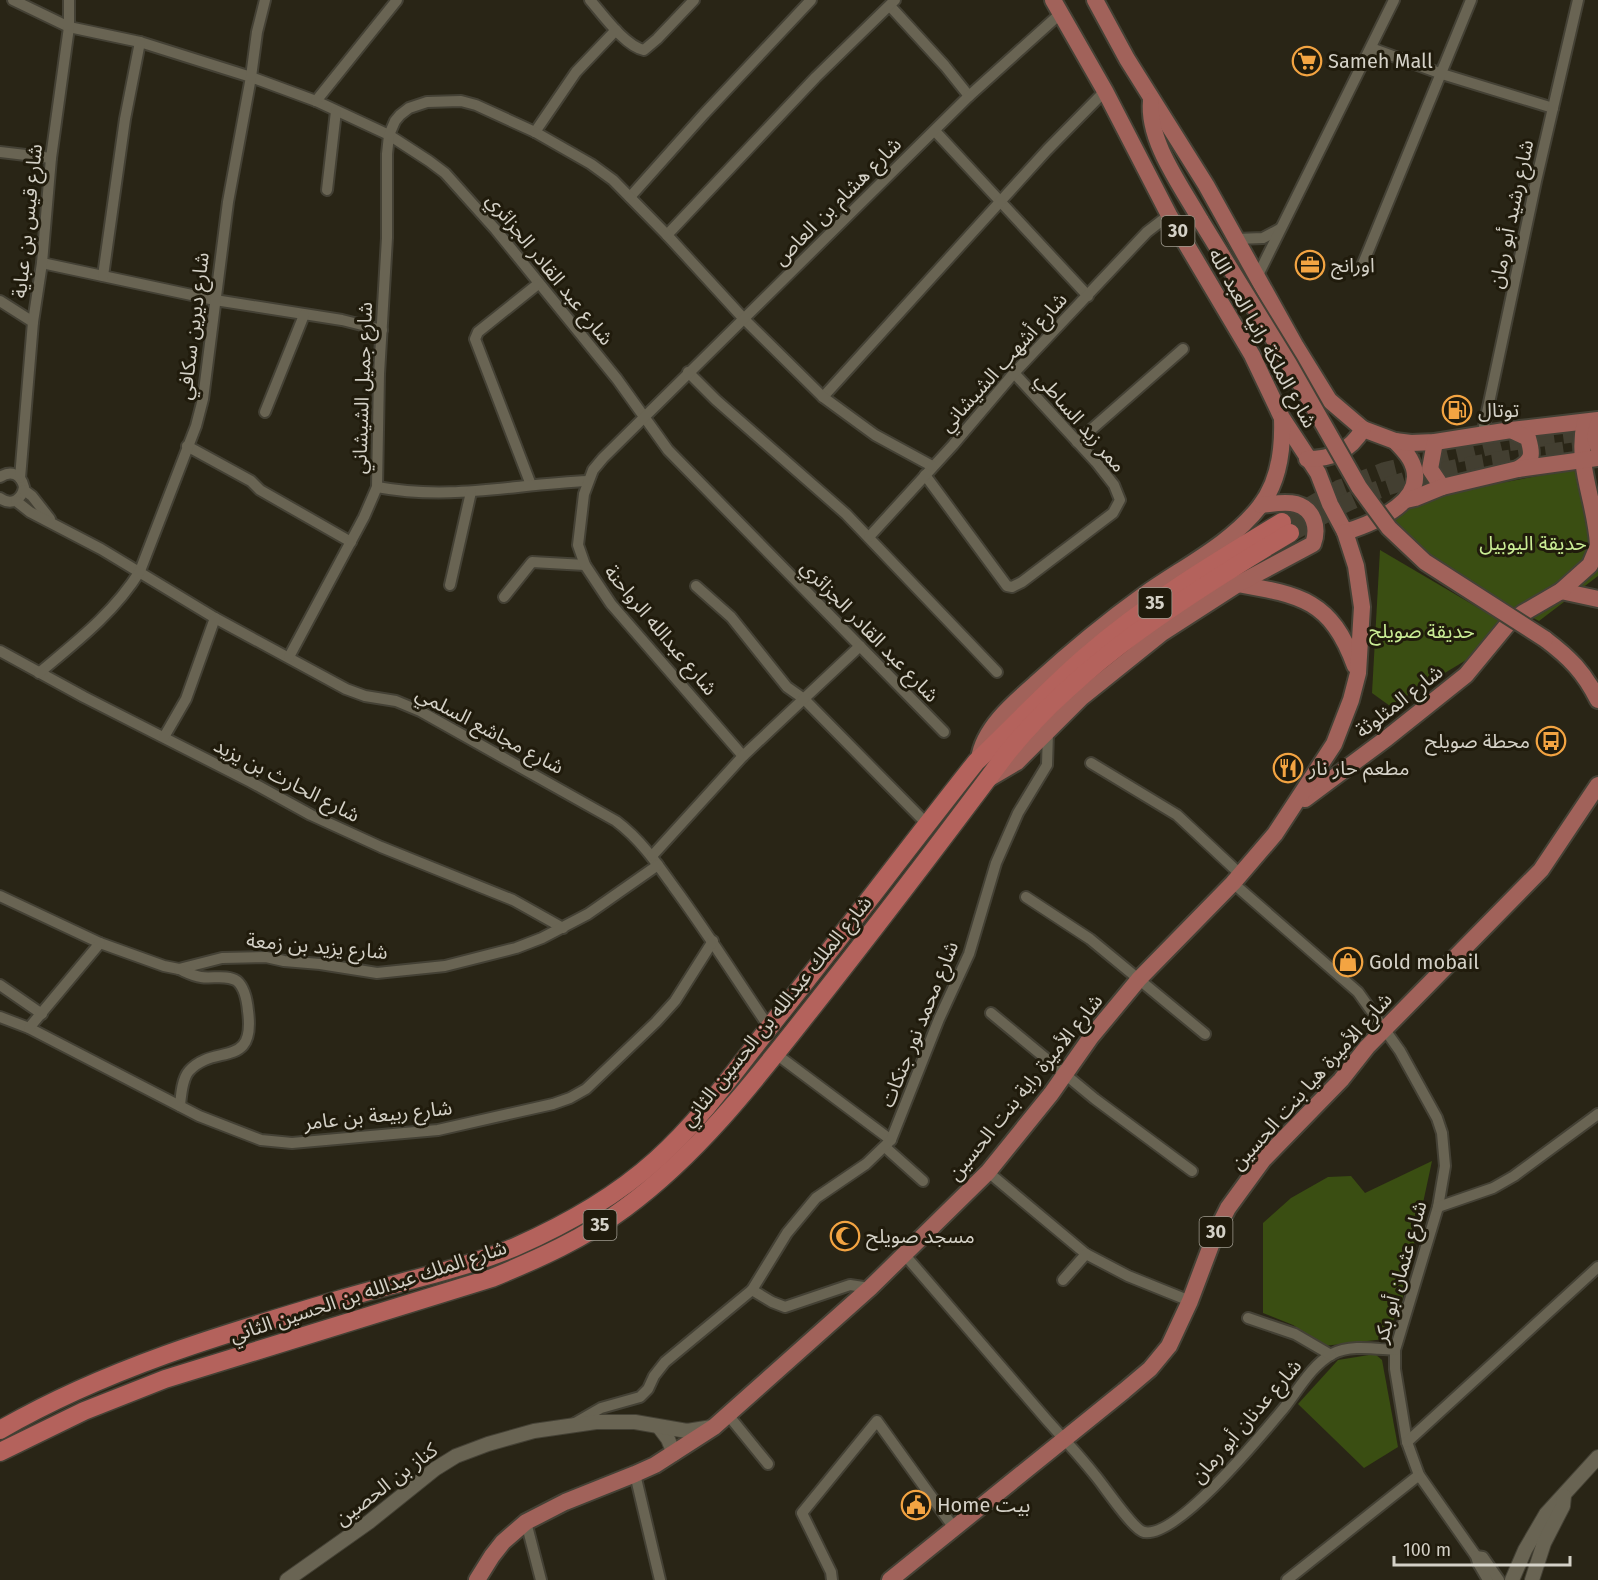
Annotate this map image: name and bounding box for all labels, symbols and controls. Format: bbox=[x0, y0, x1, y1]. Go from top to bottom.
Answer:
supermarket icon: Sameh Mall bbox=[1291, 45, 1323, 77]
place label: Sameh Mall bbox=[1328, 49, 1433, 73]
street label: شارع هشام بن العاص bbox=[768, 132, 908, 272]
street label: شارع رشيد أبو رمان bbox=[1484, 137, 1541, 291]
street label: شارع قيس بن عباية bbox=[7, 143, 50, 300]
street label: شارع عبد القادر الجزائري bbox=[479, 188, 619, 352]
road number: 30 bbox=[1162, 216, 1194, 246]
street label: شارع الملكة رانيا العبد الله bbox=[1201, 244, 1322, 433]
office icon: اورانج bbox=[1294, 249, 1326, 281]
street label: شارع ديرين سكافي bbox=[172, 251, 218, 402]
place label: اورانج bbox=[1331, 253, 1375, 280]
street label: شارع أشهب الشيشاني bbox=[934, 287, 1075, 439]
street label: شارع جميل الشيشاني bbox=[347, 301, 381, 475]
street label: ممر زيد الساطي bbox=[1028, 367, 1131, 479]
fuel station icon: توتال bbox=[1441, 394, 1473, 426]
place label: توتال bbox=[1478, 398, 1519, 422]
park label: حديقة اليوبيل bbox=[1479, 531, 1587, 555]
street label: شارع عبد القادر الجزائري bbox=[793, 555, 944, 710]
street label: شارع عبدالله الرواحنة bbox=[597, 560, 723, 702]
road number: 35 bbox=[1138, 588, 1172, 618]
park label: حديقة صويلح bbox=[1369, 619, 1475, 646]
street label: شارع المثلوثة bbox=[1350, 659, 1449, 745]
street label: شارع مجاشع السلمي bbox=[410, 681, 568, 782]
bus stop icon: محطة صويلح bbox=[1535, 725, 1567, 757]
place label: محطة صويلح bbox=[1425, 729, 1530, 756]
street label: شارع الحارث بن يزيد bbox=[209, 733, 364, 830]
restaurant icon: مطعم حار نار bbox=[1272, 752, 1304, 784]
place label: مطعم حار نار bbox=[1308, 756, 1409, 783]
street label: شارع الملك عبدالله بن الحسين الثاني bbox=[675, 891, 879, 1133]
street label: شارع يزيد بن زمعة bbox=[245, 928, 389, 967]
street label: شارع محمد نور جنكات bbox=[875, 937, 966, 1112]
shop icon: Gold mobail bbox=[1332, 946, 1364, 978]
place label: Gold mobail bbox=[1369, 950, 1479, 974]
street label: شارع الأميرة هيا بنت الحسين bbox=[1225, 987, 1399, 1177]
street label: شارع الأميرة راية بنت الحسين bbox=[942, 989, 1110, 1187]
street label: شارع ربيعة بن عامر bbox=[302, 1095, 454, 1138]
street label: شارع عثمان أبو بكر bbox=[1368, 1198, 1435, 1347]
road number: 35 bbox=[584, 1210, 616, 1240]
road number: 30 bbox=[1200, 1217, 1232, 1247]
mosque icon: مسجد صويلح bbox=[829, 1220, 861, 1252]
place label: مسجد صويلح bbox=[866, 1224, 975, 1251]
street label: شارع الملك عبدالله بن الحسين الثاني bbox=[227, 1235, 511, 1351]
street label: شارع عدنان أبو رمان bbox=[1186, 1354, 1309, 1490]
street label: كناز بن الحصين bbox=[330, 1437, 443, 1530]
public building icon: Home بيت bbox=[900, 1489, 932, 1521]
place label: Home بيت bbox=[937, 1493, 1030, 1517]
scale bar bbox=[1394, 1529, 1570, 1567]
text: 100 m bbox=[1403, 1539, 1451, 1561]

